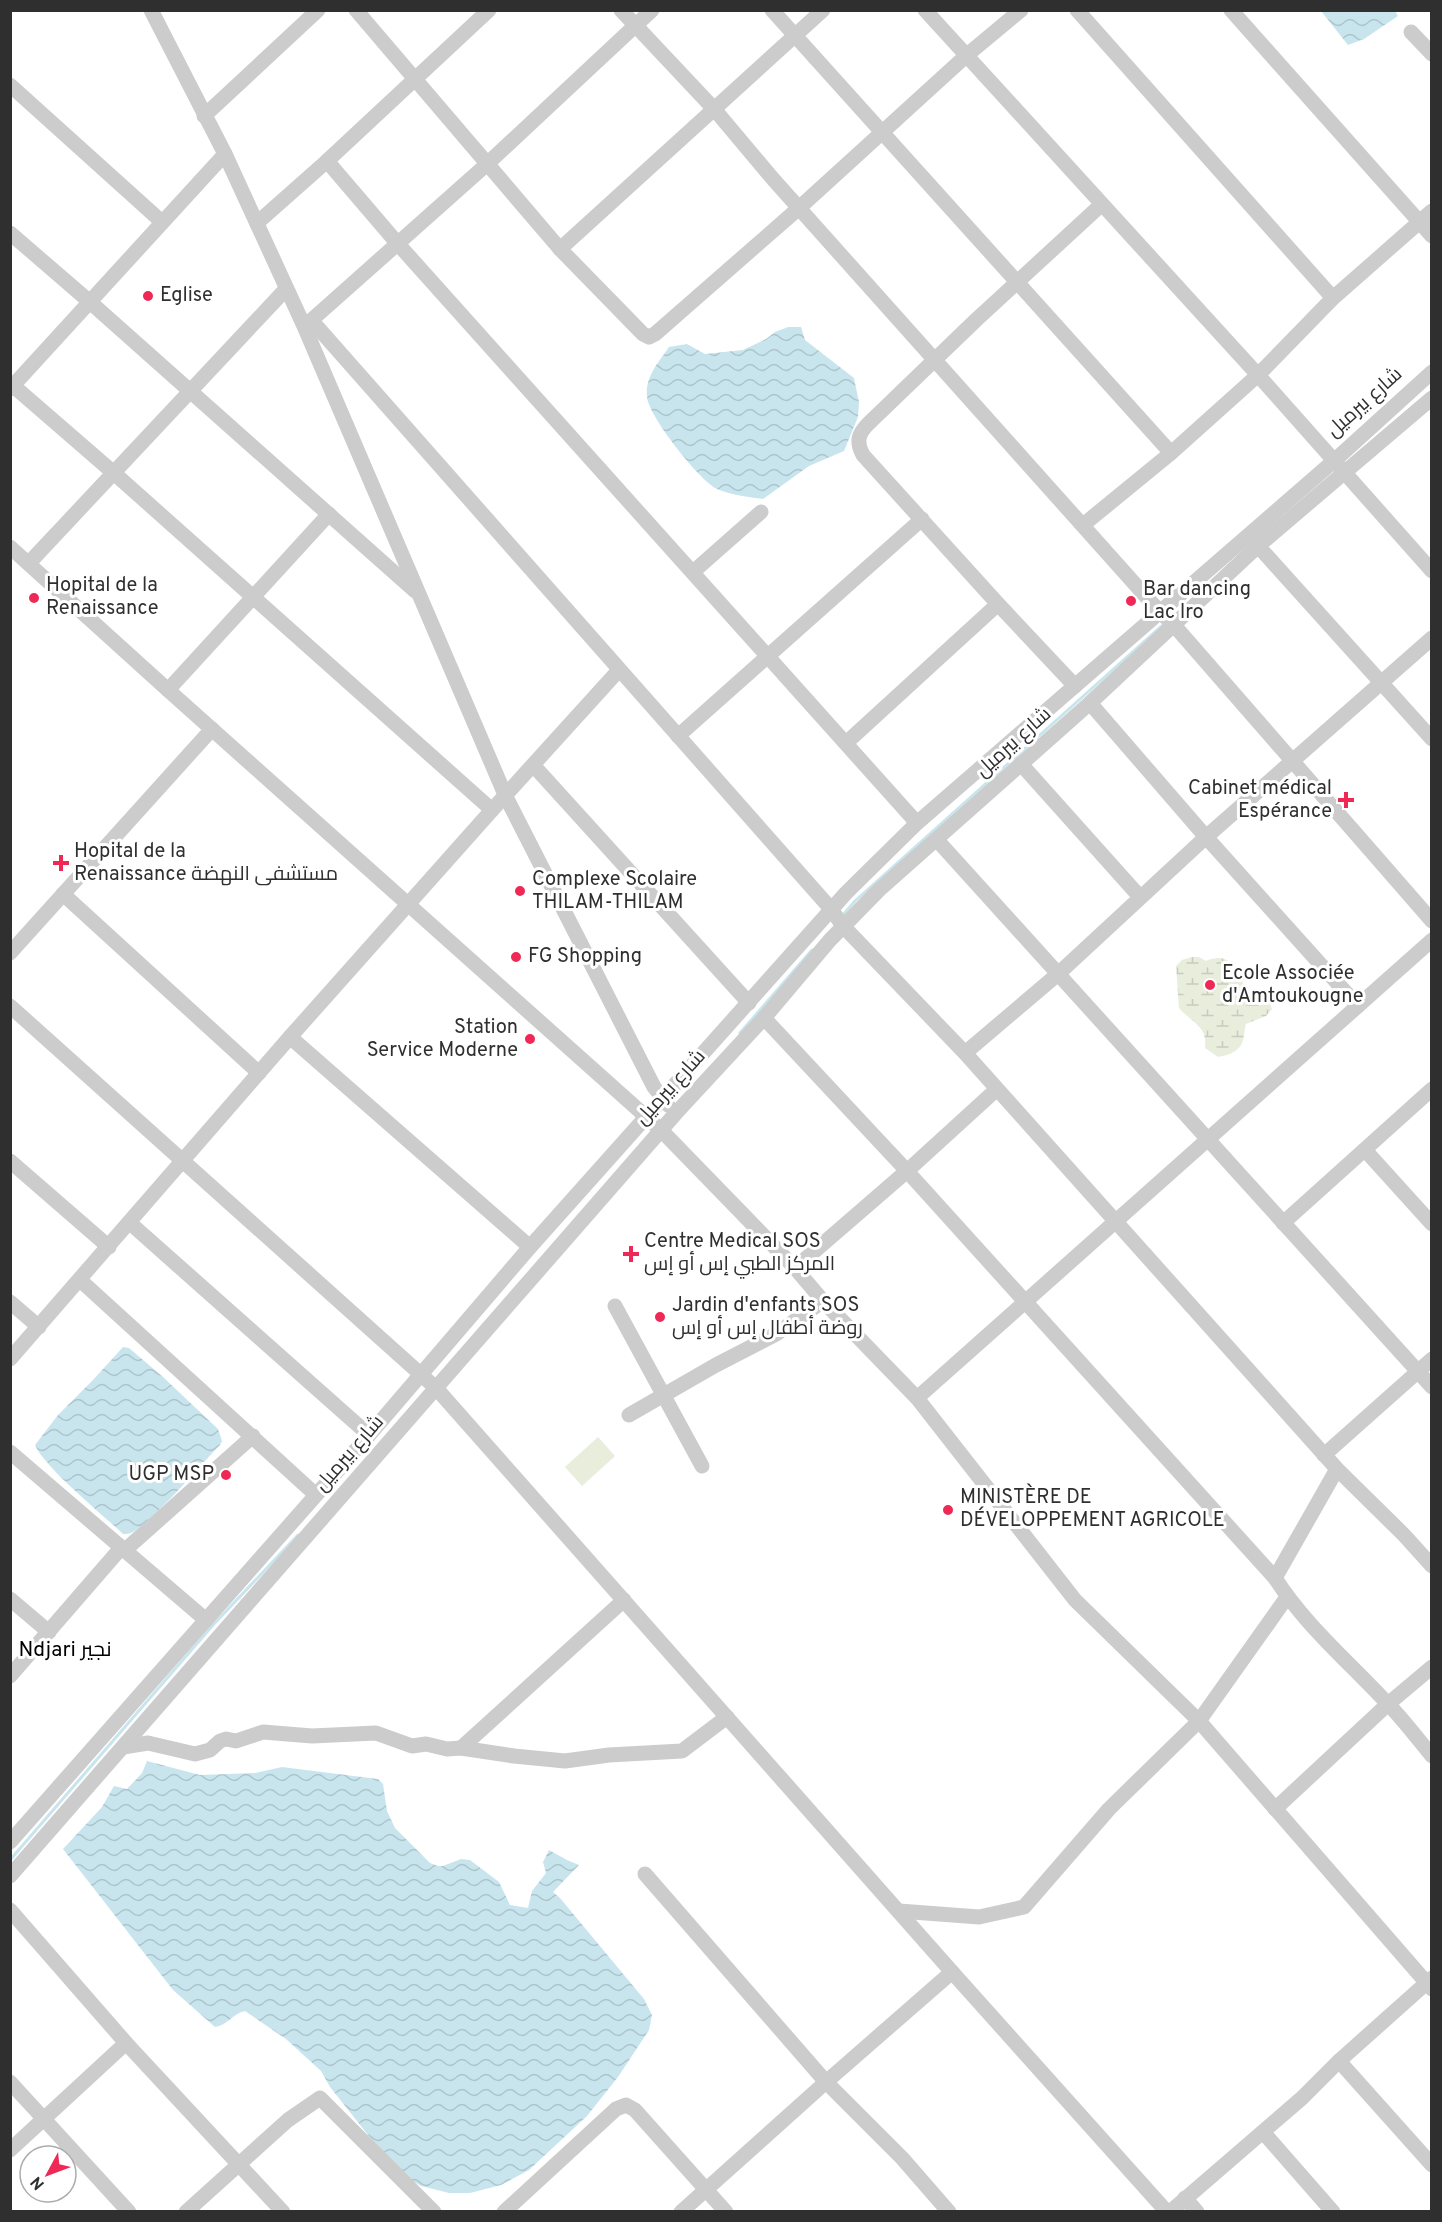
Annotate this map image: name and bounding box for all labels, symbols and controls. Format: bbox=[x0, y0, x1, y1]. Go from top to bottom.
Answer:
place label: Eglise bbox=[160, 283, 213, 309]
marker: Eglise bbox=[141, 289, 155, 303]
street label: شارع بيرميل bbox=[1322, 362, 1408, 444]
place label: Hopital de la Renaissance bbox=[46, 573, 159, 622]
place label: Bar dancing Lac Iro bbox=[1143, 577, 1251, 626]
marker: Hopital de la Renaissance bbox=[27, 591, 41, 605]
marker: Bar dancing Lac Iro bbox=[1124, 594, 1138, 608]
street label: شارع بيرميل bbox=[971, 702, 1057, 784]
place label: Cabinet médical Espérance bbox=[1188, 776, 1332, 825]
marker: Cabinet médical Espérance bbox=[1337, 791, 1355, 809]
place label: Hopital de la Renaissance مستشفى النهضة bbox=[74, 839, 338, 888]
marker: Hopital de la Renaissance مستشفى النهضة bbox=[52, 854, 70, 872]
place label: Complexe Scolaire THILAM-THILAM bbox=[532, 867, 697, 916]
marker: Complexe Scolaire THILAM-THILAM bbox=[513, 884, 527, 898]
place label: FG Shopping bbox=[528, 944, 642, 970]
marker: FG Shopping bbox=[509, 950, 523, 964]
place label: Ecole Associée d'Amtoukougne bbox=[1222, 961, 1364, 1010]
marker: Ecole Associée d'Amtoukougne bbox=[1203, 978, 1217, 992]
place label: Station Service Moderne bbox=[367, 1015, 518, 1064]
marker: Station Service Moderne bbox=[523, 1032, 537, 1046]
street label: شارع بيرميل bbox=[630, 1045, 712, 1131]
place label: Centre Medical SOS المركز الطبي إس أو إس bbox=[644, 1229, 835, 1279]
marker: Centre Medical SOS المركز الطبي إس أو إس bbox=[622, 1245, 640, 1263]
place label: Jardin d'enfants SOS روضة أطفال إس أو إس bbox=[672, 1293, 863, 1342]
marker: Jardin d'enfants SOS روضة أطفال إس أو إس bbox=[653, 1310, 667, 1324]
street label: شارع بيرميل bbox=[310, 1410, 390, 1498]
place label: UGP MSP bbox=[129, 1462, 214, 1488]
marker: UGP MSP bbox=[219, 1468, 233, 1482]
place label: MINISTÈRE DE DÉVELOPPEMENT AGRICOLE bbox=[960, 1483, 1225, 1534]
marker: MINISTÈRE DE DÉVELOPPEMENT AGRICOLE bbox=[941, 1503, 955, 1517]
district label: Ndjari نجير bbox=[18, 1637, 112, 1664]
north arrow bbox=[18, 2144, 78, 2204]
text: N bbox=[27, 2172, 50, 2193]

